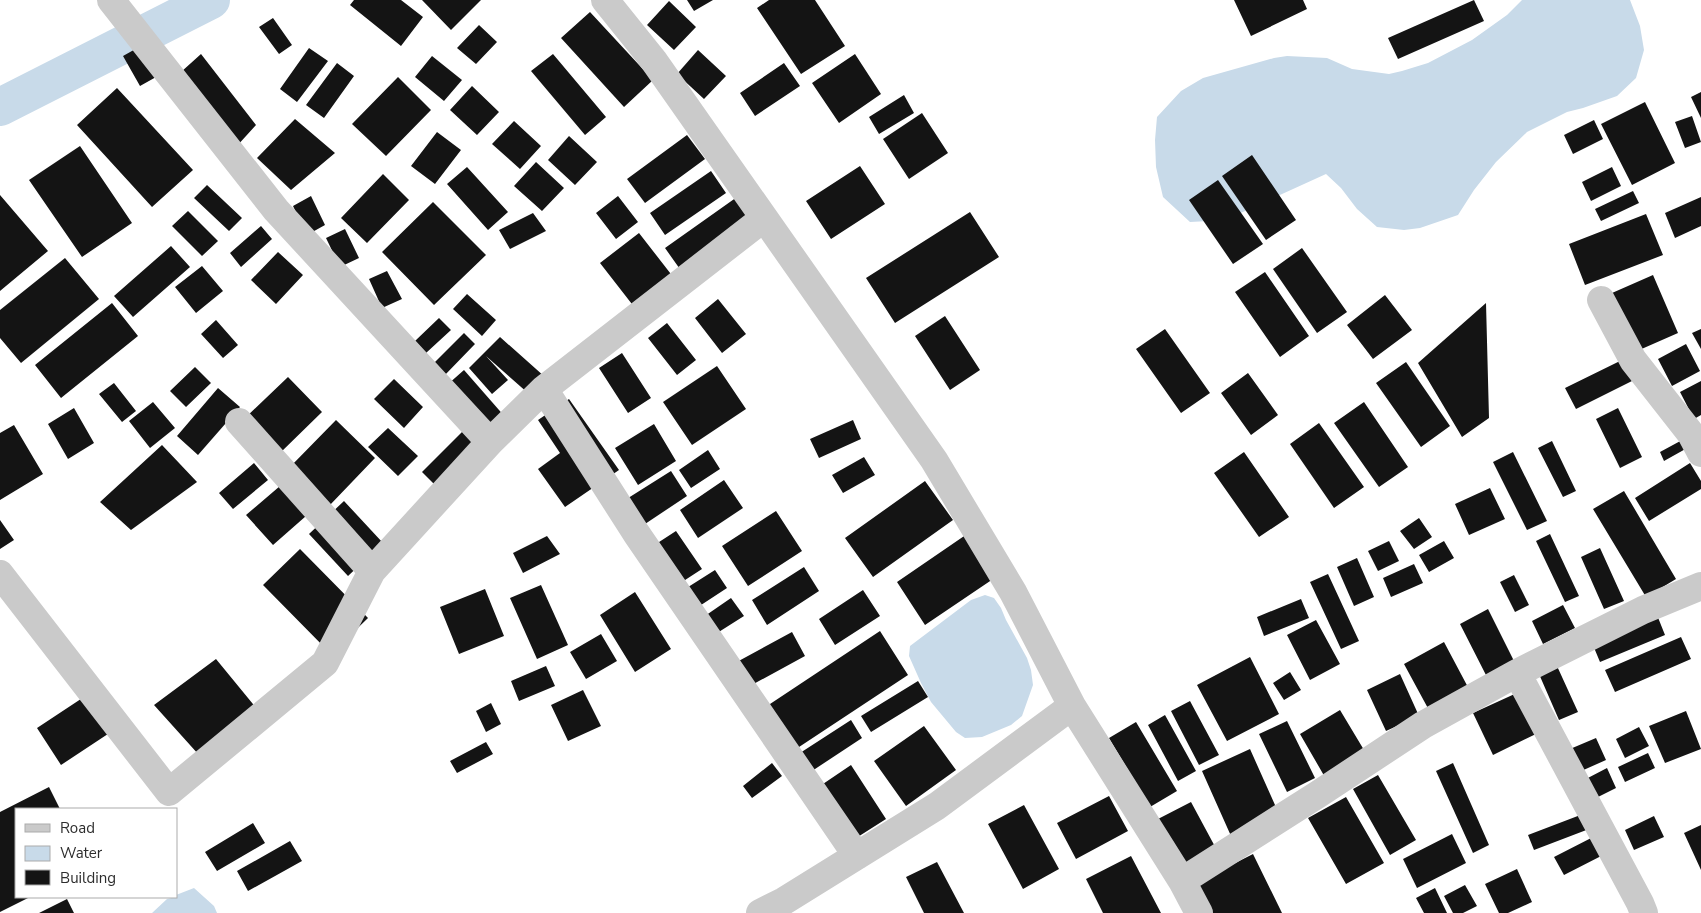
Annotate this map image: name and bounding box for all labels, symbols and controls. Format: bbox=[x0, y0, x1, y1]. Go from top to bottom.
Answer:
legend bbox=[15, 808, 178, 898]
text: Road bbox=[60, 818, 95, 838]
text: Water bbox=[60, 843, 103, 863]
text: Building bbox=[60, 868, 116, 888]

